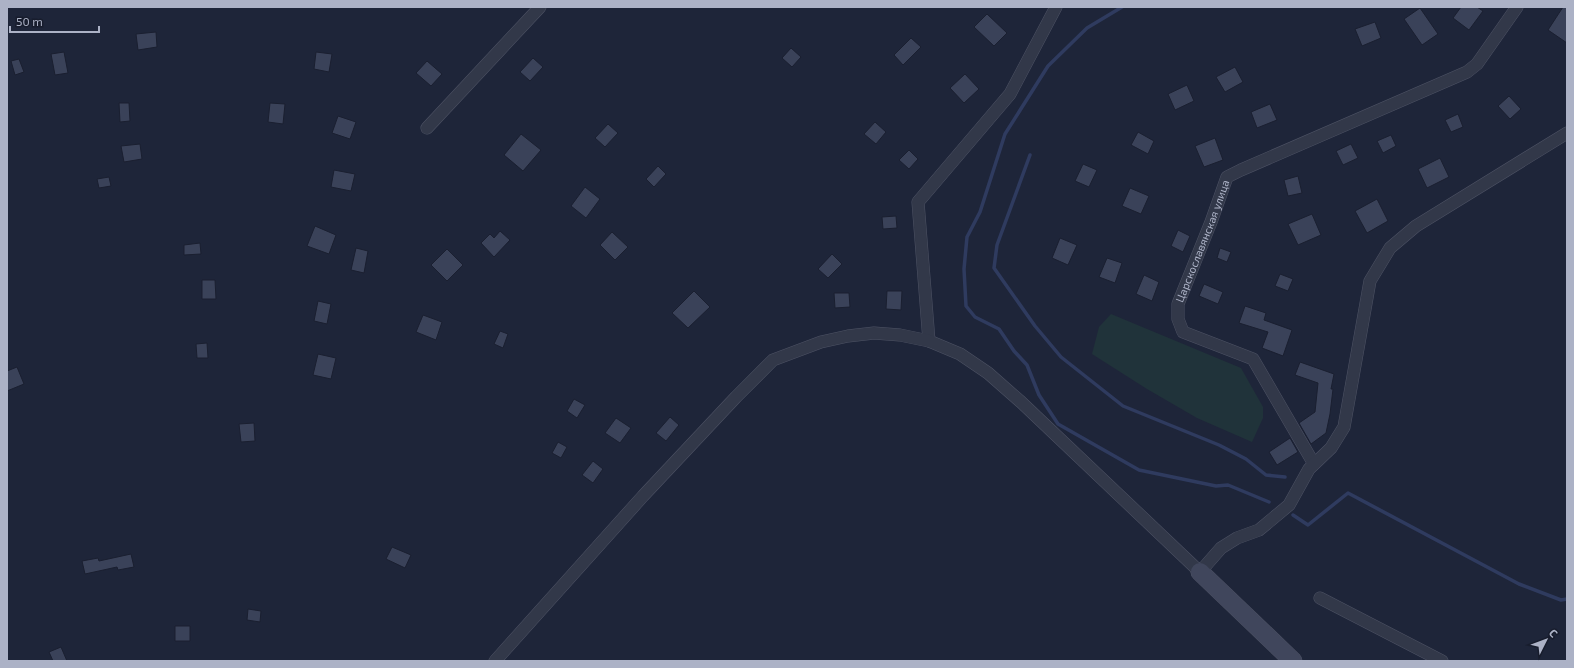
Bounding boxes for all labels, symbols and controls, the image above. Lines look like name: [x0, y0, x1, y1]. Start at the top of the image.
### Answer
scale bar: [10, 8, 99, 34]
text: 50 m: [16, 14, 43, 28]
street label: Царскославянская улица: [1172, 178, 1232, 304]
north arrow: [1526, 620, 1566, 660]
text: С: [1547, 626, 1561, 640]

